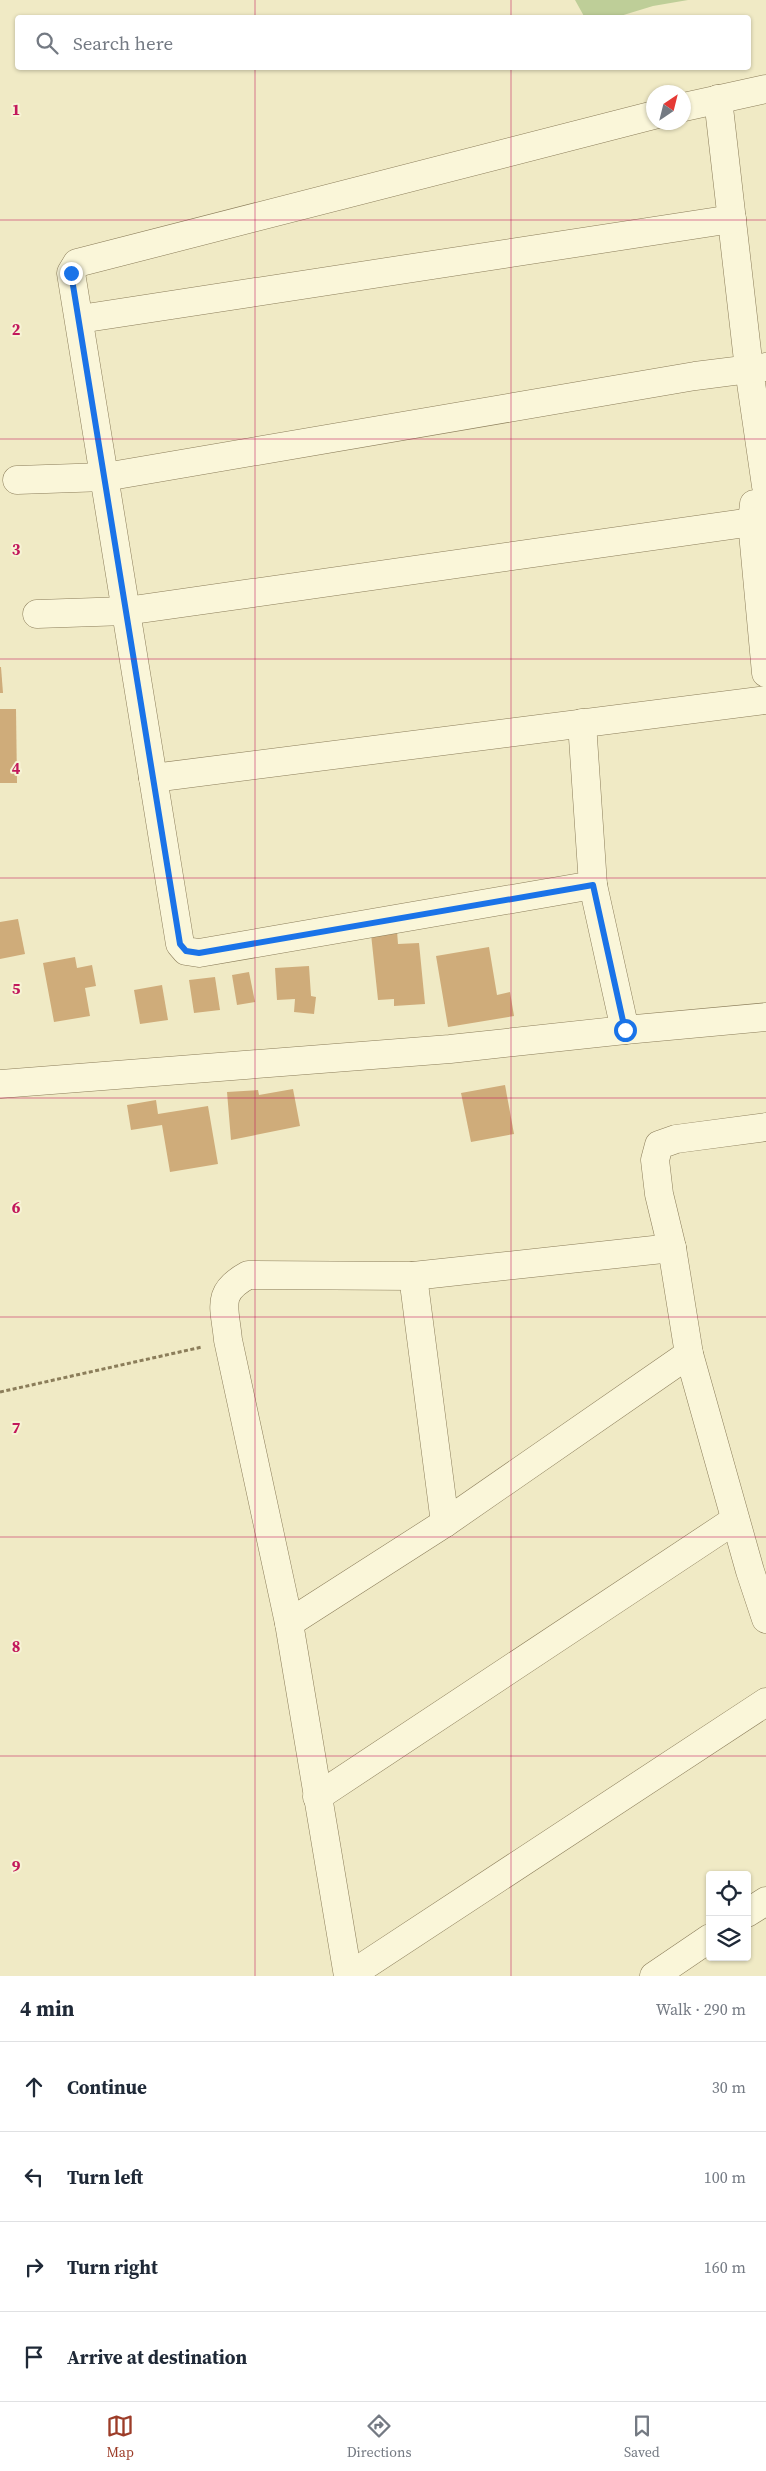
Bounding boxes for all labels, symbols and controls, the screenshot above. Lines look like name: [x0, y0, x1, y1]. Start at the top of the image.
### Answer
search box: [15, 15, 751, 70]
icon: search: [33, 29, 61, 57]
text: Search here: [73, 30, 173, 56]
north arrow: [646, 85, 691, 130]
text: 1: [12, 98, 20, 120]
route end: [60, 262, 83, 285]
text: 2: [12, 318, 21, 340]
text: 3: [12, 538, 21, 560]
text: 4: [12, 757, 21, 779]
text: 5: [12, 977, 21, 999]
route start: [614, 1019, 637, 1042]
text: 6: [12, 1196, 21, 1218]
text: 7: [12, 1416, 21, 1438]
text: 8: [12, 1635, 20, 1657]
text: 9: [12, 1855, 21, 1877]
map controls: [706, 1871, 751, 1961]
button: locate: [706, 1871, 751, 1916]
button: layers: [706, 1916, 751, 1961]
text: 4 min: [20, 1994, 75, 2023]
text: Walk · 290 m: [656, 1998, 746, 2020]
icon: ahead: [20, 2073, 48, 2101]
text: Continue: [67, 2074, 147, 2100]
text: 30 m: [712, 2076, 746, 2098]
icon: left: [20, 2163, 48, 2191]
text: Turn left: [67, 2164, 143, 2190]
text: 100 m: [704, 2166, 746, 2188]
icon: right: [20, 2253, 48, 2281]
text: Turn right: [67, 2254, 158, 2280]
text: 160 m: [704, 2256, 746, 2278]
icon: arrive: [20, 2343, 48, 2371]
text: Arrive at destination: [67, 2344, 247, 2370]
tab: Map: [106, 2412, 134, 2462]
tab: Directions: [347, 2412, 411, 2462]
tab: Saved: [624, 2412, 660, 2462]

